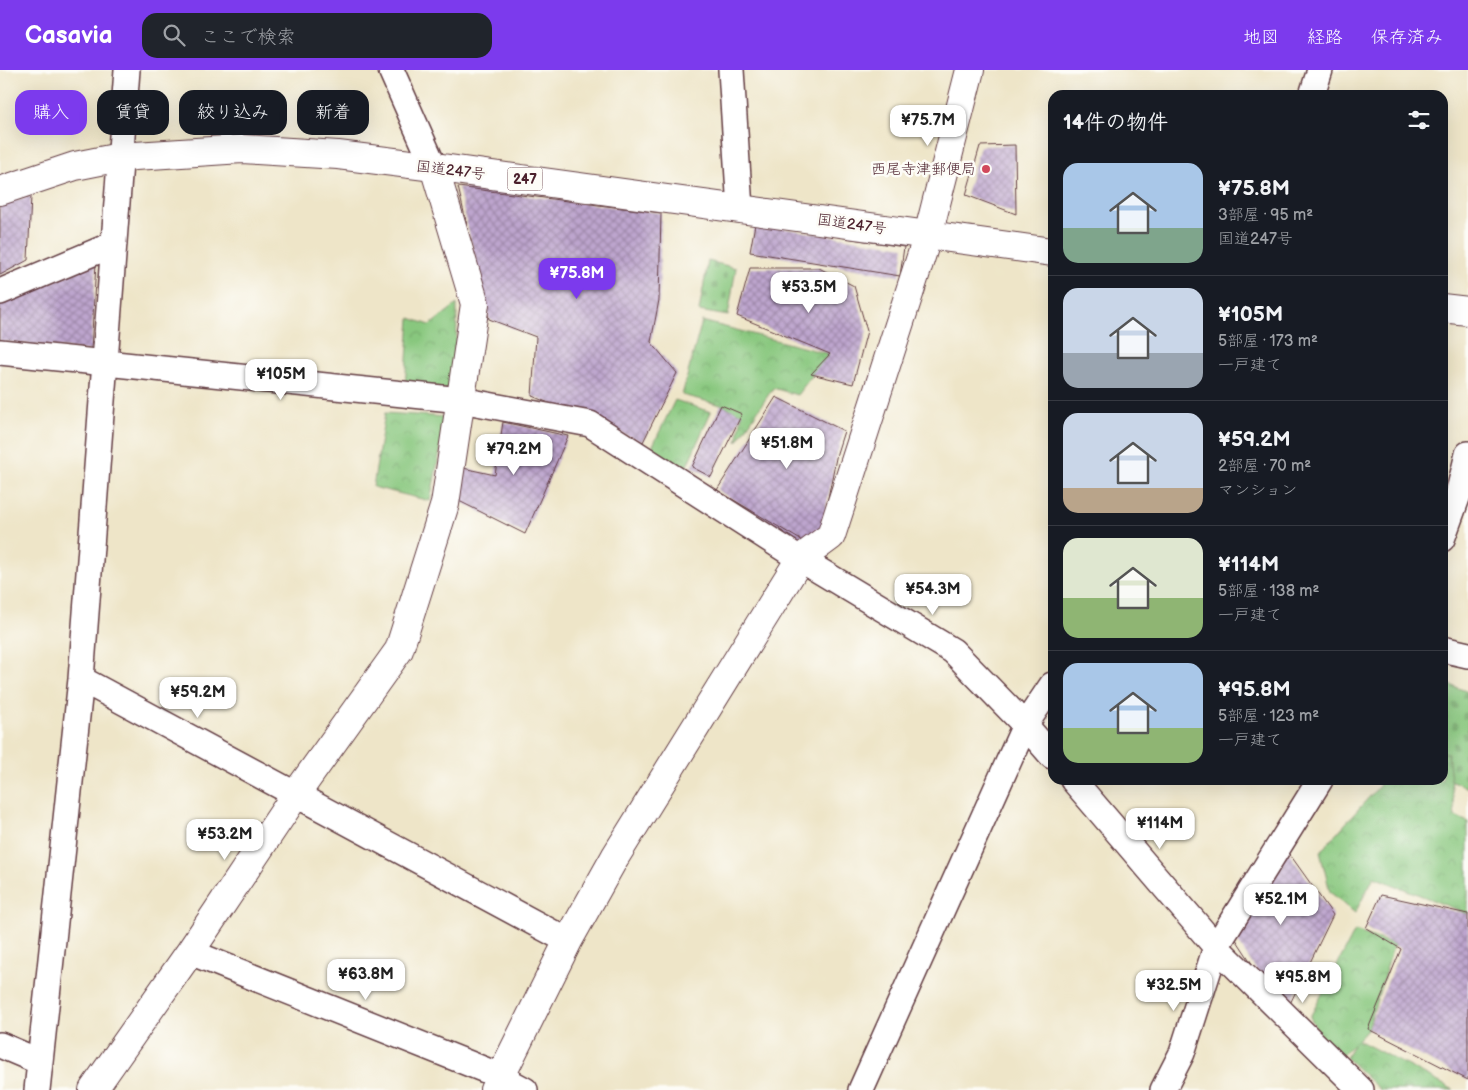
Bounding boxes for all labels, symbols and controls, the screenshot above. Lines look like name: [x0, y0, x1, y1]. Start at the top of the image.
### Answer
search box: [142, 13, 492, 58]
text: Casavia: [25, 21, 112, 50]
icon: search: [160, 21, 188, 49]
text: ここで検索: [200, 26, 295, 49]
text: 地図: [1243, 27, 1279, 48]
text: 経路: [1307, 27, 1343, 48]
text: 保存済み: [1371, 27, 1443, 48]
chip: 購入: [15, 90, 87, 135]
chip: 賃貸: [97, 90, 169, 135]
chip: 絞り込み: [179, 90, 287, 135]
chip: 新着: [297, 90, 369, 135]
pin: ¥75.7M: [887, 104, 969, 147]
icon: filters: [1405, 106, 1433, 134]
text: 14件の物件: [1063, 110, 1168, 135]
text: ¥75.7M: [901, 111, 955, 130]
street label: 国道247号: [415, 157, 487, 184]
place label: 西尾寺津郵便局: [871, 160, 976, 179]
marker: 西尾寺津郵便局: [980, 163, 992, 175]
road number: 247: [508, 168, 542, 190]
text: ¥75.8M: [1218, 176, 1290, 201]
icon: home: [1103, 183, 1163, 243]
text: 3部屋 · 95 m²: [1218, 206, 1313, 225]
street label: 国道247号: [816, 210, 888, 239]
text: 国道247号: [1218, 230, 1293, 249]
pin: ¥75.8M: [536, 258, 618, 300]
text: ¥75.8M: [550, 264, 604, 283]
pin: ¥53.5M: [768, 272, 850, 314]
text: ¥53.5M: [782, 278, 836, 297]
text: ¥105M: [1218, 302, 1283, 327]
icon: home: [1103, 308, 1163, 368]
text: 5部屋 · 173 m²: [1218, 332, 1318, 351]
text: 一戸建て: [1218, 356, 1282, 375]
pin: ¥105M: [246, 358, 316, 401]
text: ¥105M: [256, 365, 306, 384]
text: ¥59.2M: [1218, 427, 1291, 452]
pin: ¥51.8M: [746, 428, 828, 470]
icon: home: [1103, 433, 1163, 493]
pin: ¥79.2M: [473, 434, 555, 476]
text: ¥51.8M: [761, 434, 813, 453]
text: ¥79.2M: [487, 440, 541, 459]
text: 2部屋 · 70 m²: [1218, 457, 1311, 476]
text: マンション: [1218, 481, 1297, 500]
text: ¥114M: [1218, 552, 1279, 577]
icon: home: [1103, 558, 1163, 618]
pin: ¥54.3M: [892, 574, 974, 616]
text: ¥54.3M: [905, 580, 961, 599]
text: 5部屋 · 138 m²: [1218, 582, 1319, 601]
text: 一戸建て: [1218, 606, 1282, 625]
pin: ¥59.2M: [157, 676, 239, 719]
text: ¥95.8M: [1218, 677, 1291, 702]
text: ¥59.2M: [170, 683, 226, 702]
icon: home: [1103, 683, 1163, 743]
text: 5部屋 · 123 m²: [1218, 707, 1319, 726]
text: 一戸建て: [1218, 731, 1282, 750]
pin: ¥114M: [1125, 808, 1195, 850]
text: ¥114M: [1137, 814, 1183, 833]
pin: ¥53.2M: [184, 818, 266, 861]
text: ¥53.2M: [197, 825, 253, 844]
pin: ¥52.1M: [1240, 884, 1322, 926]
text: ¥52.1M: [1255, 890, 1307, 909]
pin: ¥63.8M: [325, 958, 407, 1001]
pin: ¥95.8M: [1262, 962, 1344, 1004]
text: ¥63.8M: [338, 965, 394, 984]
text: ¥95.8M: [1275, 968, 1331, 987]
pin: ¥32.5M: [1133, 970, 1215, 1012]
text: ¥32.5M: [1146, 976, 1202, 995]

